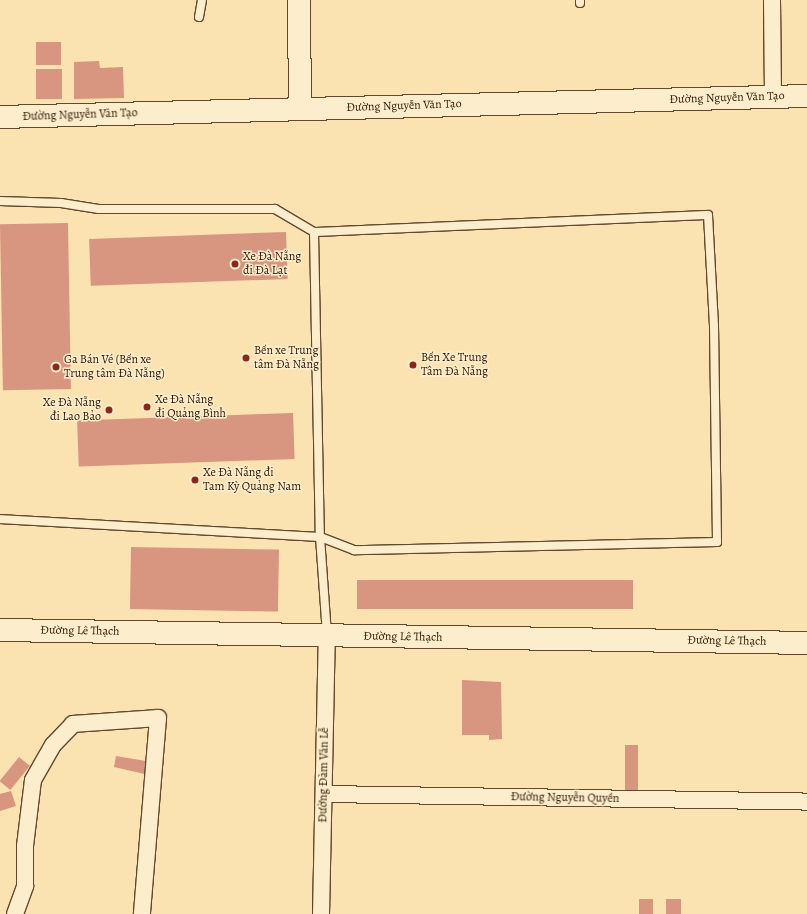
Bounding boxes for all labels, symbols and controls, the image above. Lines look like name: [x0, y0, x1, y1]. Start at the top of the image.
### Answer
street label: Đường Nguyễn Văn Tạo: [669, 89, 785, 107]
street label: Đường Nguyễn Văn Tạo: [346, 97, 462, 115]
street label: Đường Nguyễn Văn Tạo: [22, 106, 138, 124]
place label: Xe Đà Nẵng đi Đà Lạt: [243, 250, 301, 278]
marker: Xe Đà Nẵng đi Đà Lạt: [230, 259, 240, 269]
place label: Bến xe Trung tâm Đà Nẵng: [254, 344, 319, 372]
place label: Bến Xe Trung Tâm Đà Nẵng: [421, 351, 488, 379]
place label: Ga Bán Vé (Bến xe Trung tâm Đà Nẵng): [64, 353, 165, 381]
marker: Bến xe Trung tâm Đà Nẵng: [241, 353, 251, 363]
marker: Bến Xe Trung Tâm Đà Nẵng: [408, 360, 418, 370]
marker: Ga Bán Vé (Bến xe Trung tâm Đà Nẵng): [51, 362, 61, 372]
place label: Xe Đà Nẵng đi Quảng Bình: [155, 393, 226, 421]
place label: Xe Đà Nẵng đi Lao Bảo: [43, 396, 101, 424]
marker: Xe Đà Nẵng đi Quảng Bình: [142, 402, 152, 412]
marker: Xe Đà Nẵng đi Lao Bảo: [104, 405, 114, 415]
place label: Xe Đà Nẵng đi Tam Kỳ Quảng Nam: [203, 466, 301, 494]
marker: Xe Đà Nẵng đi Tam Kỳ Quảng Nam: [190, 475, 200, 485]
street label: Đường Lê Thạch: [40, 623, 120, 639]
street label: Đường Lê Thạch: [363, 629, 443, 645]
street label: Đường Lê Thạch: [687, 633, 767, 649]
street label: Đường Đàm Văn Lễ: [316, 727, 332, 823]
street label: Đường Nguyễn Quyền: [511, 790, 619, 806]

